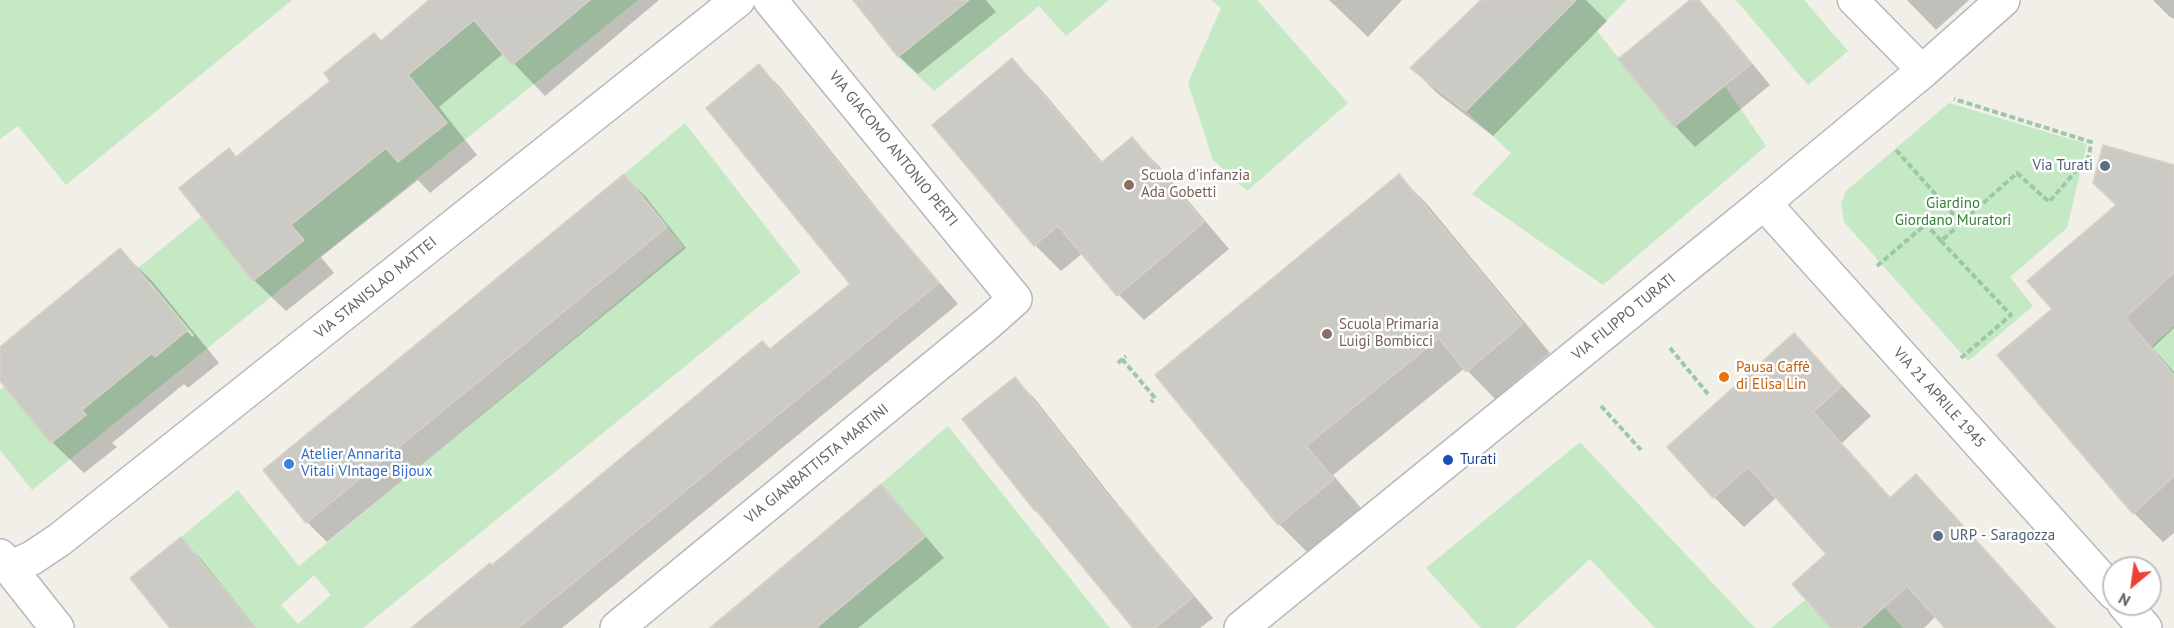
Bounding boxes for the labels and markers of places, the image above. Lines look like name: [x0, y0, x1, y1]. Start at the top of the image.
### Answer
place label: Via Turati: [2033, 157, 2093, 175]
marker: Via Turati: [2098, 159, 2112, 173]
place label: Scuola d'infanzia Ada Gobetti: [1141, 167, 1250, 202]
marker: Scuola d'infanzia Ada Gobetti: [1122, 178, 1136, 192]
place label: Scuola Primaria Luigi Bombicci: [1339, 316, 1439, 351]
marker: Scuola Primaria Luigi Bombicci: [1320, 327, 1334, 341]
place label: Pausa Caffè di Elisa Lin: [1736, 359, 1810, 394]
marker: Pausa Caffè di Elisa Lin: [1717, 370, 1731, 384]
place label: Atelier Annarita Vitali VIntage Bijoux: [301, 446, 432, 481]
place label: Turati: [1460, 451, 1496, 469]
marker: Turati: [1441, 453, 1455, 467]
marker: Atelier Annarita Vitali VIntage Bijoux: [282, 457, 296, 471]
place label: URP - Saragozza: [1950, 527, 2055, 545]
marker: URP - Saragozza: [1931, 529, 1945, 543]

